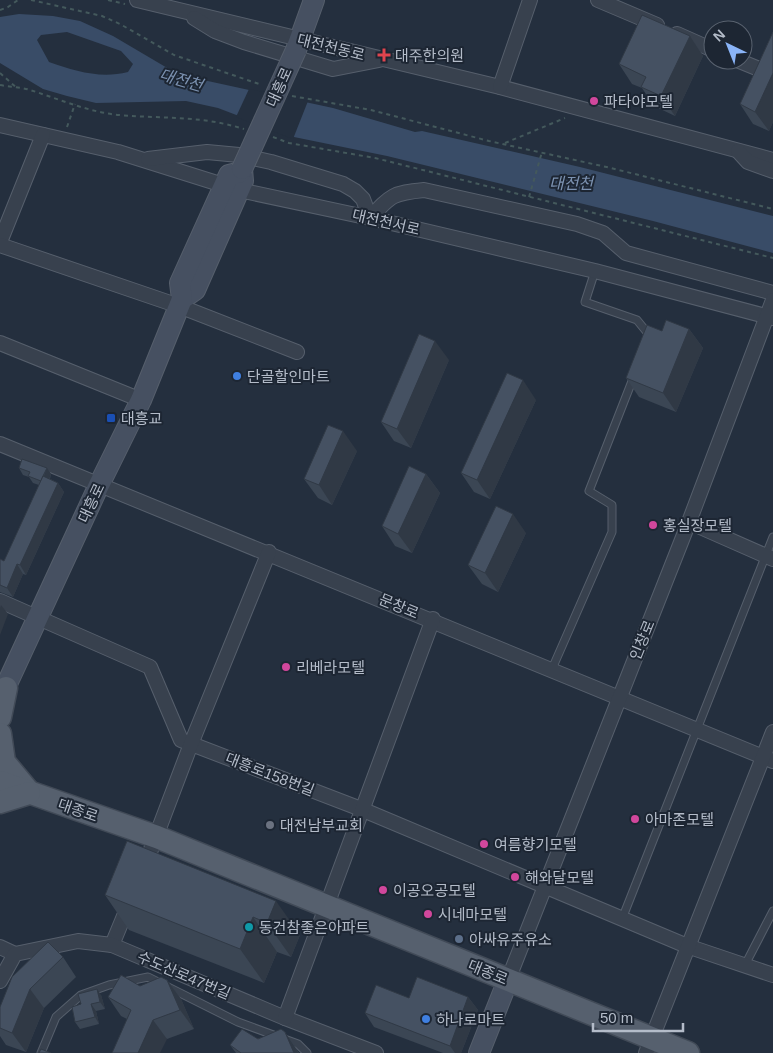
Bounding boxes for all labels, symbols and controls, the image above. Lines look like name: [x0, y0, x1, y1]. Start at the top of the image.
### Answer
north arrow: [703, 20, 753, 70]
text: N: [710, 26, 728, 45]
street label: 대전천동로: [295, 30, 367, 64]
place label: 대주한의원: [395, 47, 464, 64]
marker: 대주한의원: [377, 48, 391, 62]
street label: 대흥로: [263, 65, 295, 109]
water label: 대전천: [157, 66, 207, 95]
place label: 파타야모텔: [604, 93, 673, 110]
marker: 파타야모텔: [588, 95, 600, 107]
water label: 대전천: [549, 175, 595, 192]
street label: 대전천서로: [350, 206, 422, 238]
place label: 단골할인마트: [247, 368, 330, 385]
marker: 단골할인마트: [231, 370, 243, 382]
place label: 대흥교: [121, 410, 162, 427]
marker: 대흥교: [105, 412, 117, 424]
street label: 대흥로: [75, 481, 107, 525]
place label: 홍실장모텔: [663, 517, 732, 534]
marker: 홍실장모텔: [647, 519, 659, 531]
street label: 문창로: [377, 590, 421, 622]
street label: 인창로: [626, 618, 658, 662]
place label: 리베라모텔: [296, 659, 365, 676]
marker: 리베라모텔: [280, 661, 292, 673]
street label: 대흥로158번길: [223, 749, 317, 799]
street label: 대종로: [56, 795, 100, 825]
place label: 아마존모텔: [645, 811, 714, 828]
marker: 아마존모텔: [629, 813, 641, 825]
place label: 대전남부교회: [280, 817, 363, 834]
marker: 대전남부교회: [264, 819, 276, 831]
place label: 여름향기모텔: [494, 836, 577, 853]
marker: 여름향기모텔: [478, 838, 490, 850]
place label: 해와달모텔: [525, 869, 594, 886]
marker: 해와달모텔: [509, 871, 521, 883]
place label: 이공오공모텔: [393, 882, 476, 899]
marker: 이공오공모텔: [377, 884, 389, 896]
place label: 시네마모텔: [438, 906, 507, 923]
marker: 시네마모텔: [422, 908, 434, 920]
place label: 동건참좋은아파트: [259, 919, 370, 936]
marker: 동건참좋은아파트: [243, 921, 255, 933]
place label: 아싸유주유소: [469, 931, 552, 948]
marker: 아싸유주유소: [453, 933, 465, 945]
street label: 수도산로47번길: [135, 948, 233, 1002]
street label: 대종로: [466, 956, 510, 988]
scale bar: [593, 1000, 683, 1032]
text: 50 m: [600, 1009, 633, 1026]
place label: 하나로마트: [436, 1011, 505, 1028]
marker: 하나로마트: [420, 1013, 432, 1025]

